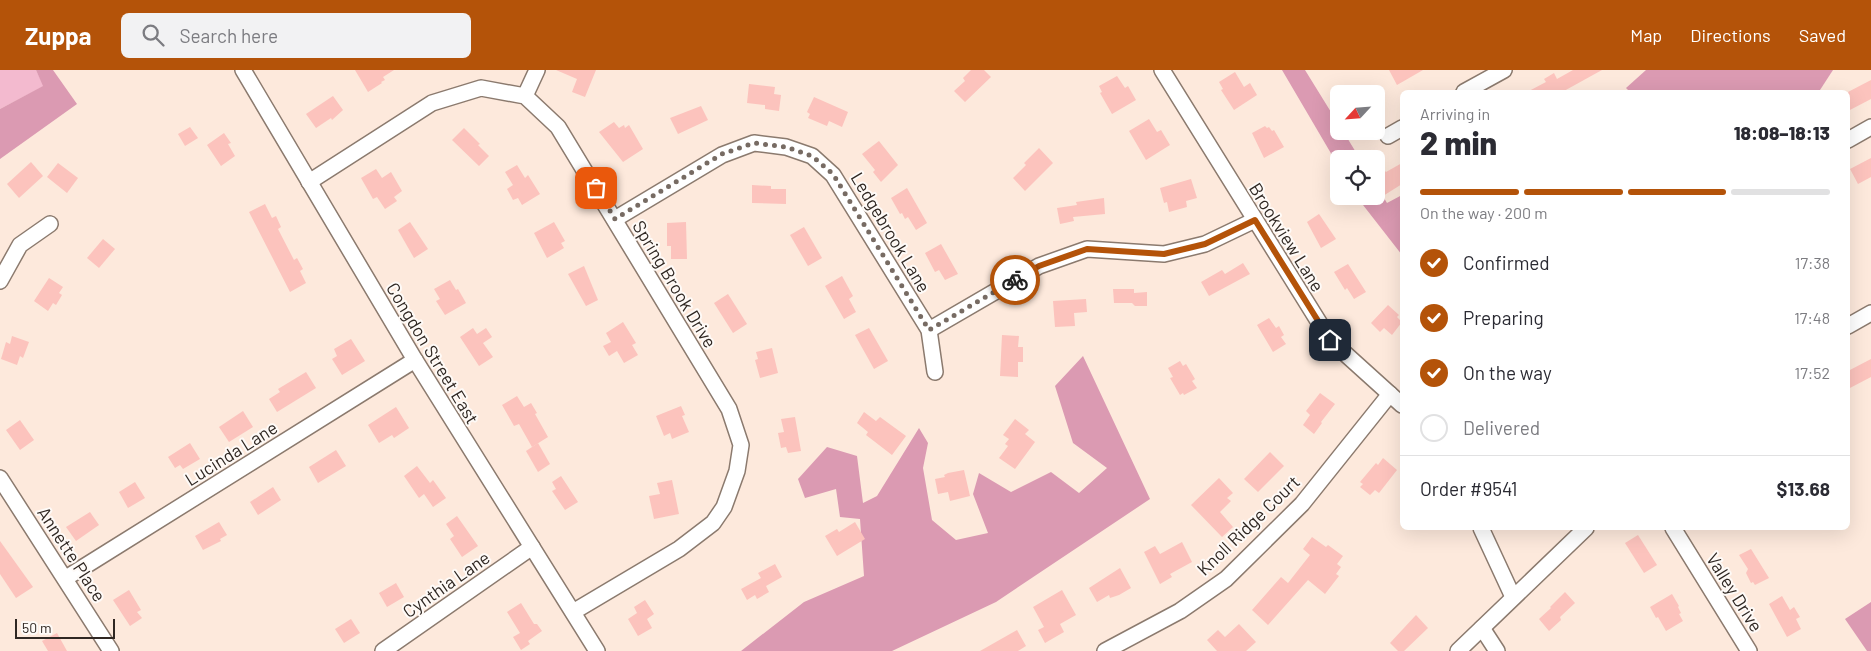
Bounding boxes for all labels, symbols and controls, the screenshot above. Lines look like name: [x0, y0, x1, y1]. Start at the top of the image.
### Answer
search box: [121, 13, 471, 58]
text: Zuppa: [25, 21, 91, 50]
icon: search: [139, 21, 167, 49]
text: Search here: [179, 24, 278, 47]
text: Map: [1630, 24, 1662, 46]
text: Directions: [1690, 24, 1771, 46]
text: Saved: [1799, 24, 1846, 46]
north arrow: [1330, 85, 1385, 140]
map controls: [1330, 85, 1385, 205]
text: Arriving in: [1420, 104, 1490, 123]
text: 18:08–18:13: [1734, 121, 1830, 144]
text: 2 min: [1420, 123, 1497, 161]
button: locate: [1330, 150, 1385, 205]
pin: [575, 167, 617, 209]
street label: Ledgebrook Lane: [847, 168, 935, 296]
icon: bag: [582, 174, 610, 202]
street label: Brookview Lane: [1245, 179, 1329, 295]
text: On the way · 200 m: [1420, 203, 1548, 222]
street label: Spring Brook Drive: [628, 216, 722, 352]
icon: check: [1420, 249, 1448, 277]
text: Confirmed: [1463, 251, 1550, 274]
text: 17:38: [1795, 253, 1830, 272]
courier: [990, 255, 1040, 305]
icon: bike: [1001, 266, 1029, 294]
street label: Congdon Street East: [382, 278, 484, 428]
icon: check: [1420, 304, 1448, 332]
text: Preparing: [1463, 306, 1544, 329]
text: 17:48: [1794, 308, 1830, 327]
pin: [1309, 319, 1351, 361]
icon: home: [1316, 326, 1344, 354]
icon: check: [1420, 359, 1448, 387]
text: On the way: [1463, 361, 1552, 384]
text: 17:52: [1795, 363, 1830, 382]
street label: Lucinda Lane: [181, 416, 281, 490]
text: Delivered: [1463, 416, 1540, 439]
street label: Knoll Ridge Court: [1192, 470, 1304, 580]
text: Order #9541: [1420, 477, 1517, 500]
text: $13.68: [1777, 477, 1830, 500]
street label: Annette Place: [33, 502, 111, 606]
street label: Cynthia Lane: [398, 546, 494, 622]
street label: Valley Drive: [1702, 549, 1768, 635]
scale bar: [15, 616, 115, 639]
text: 50 m: [22, 619, 51, 636]

